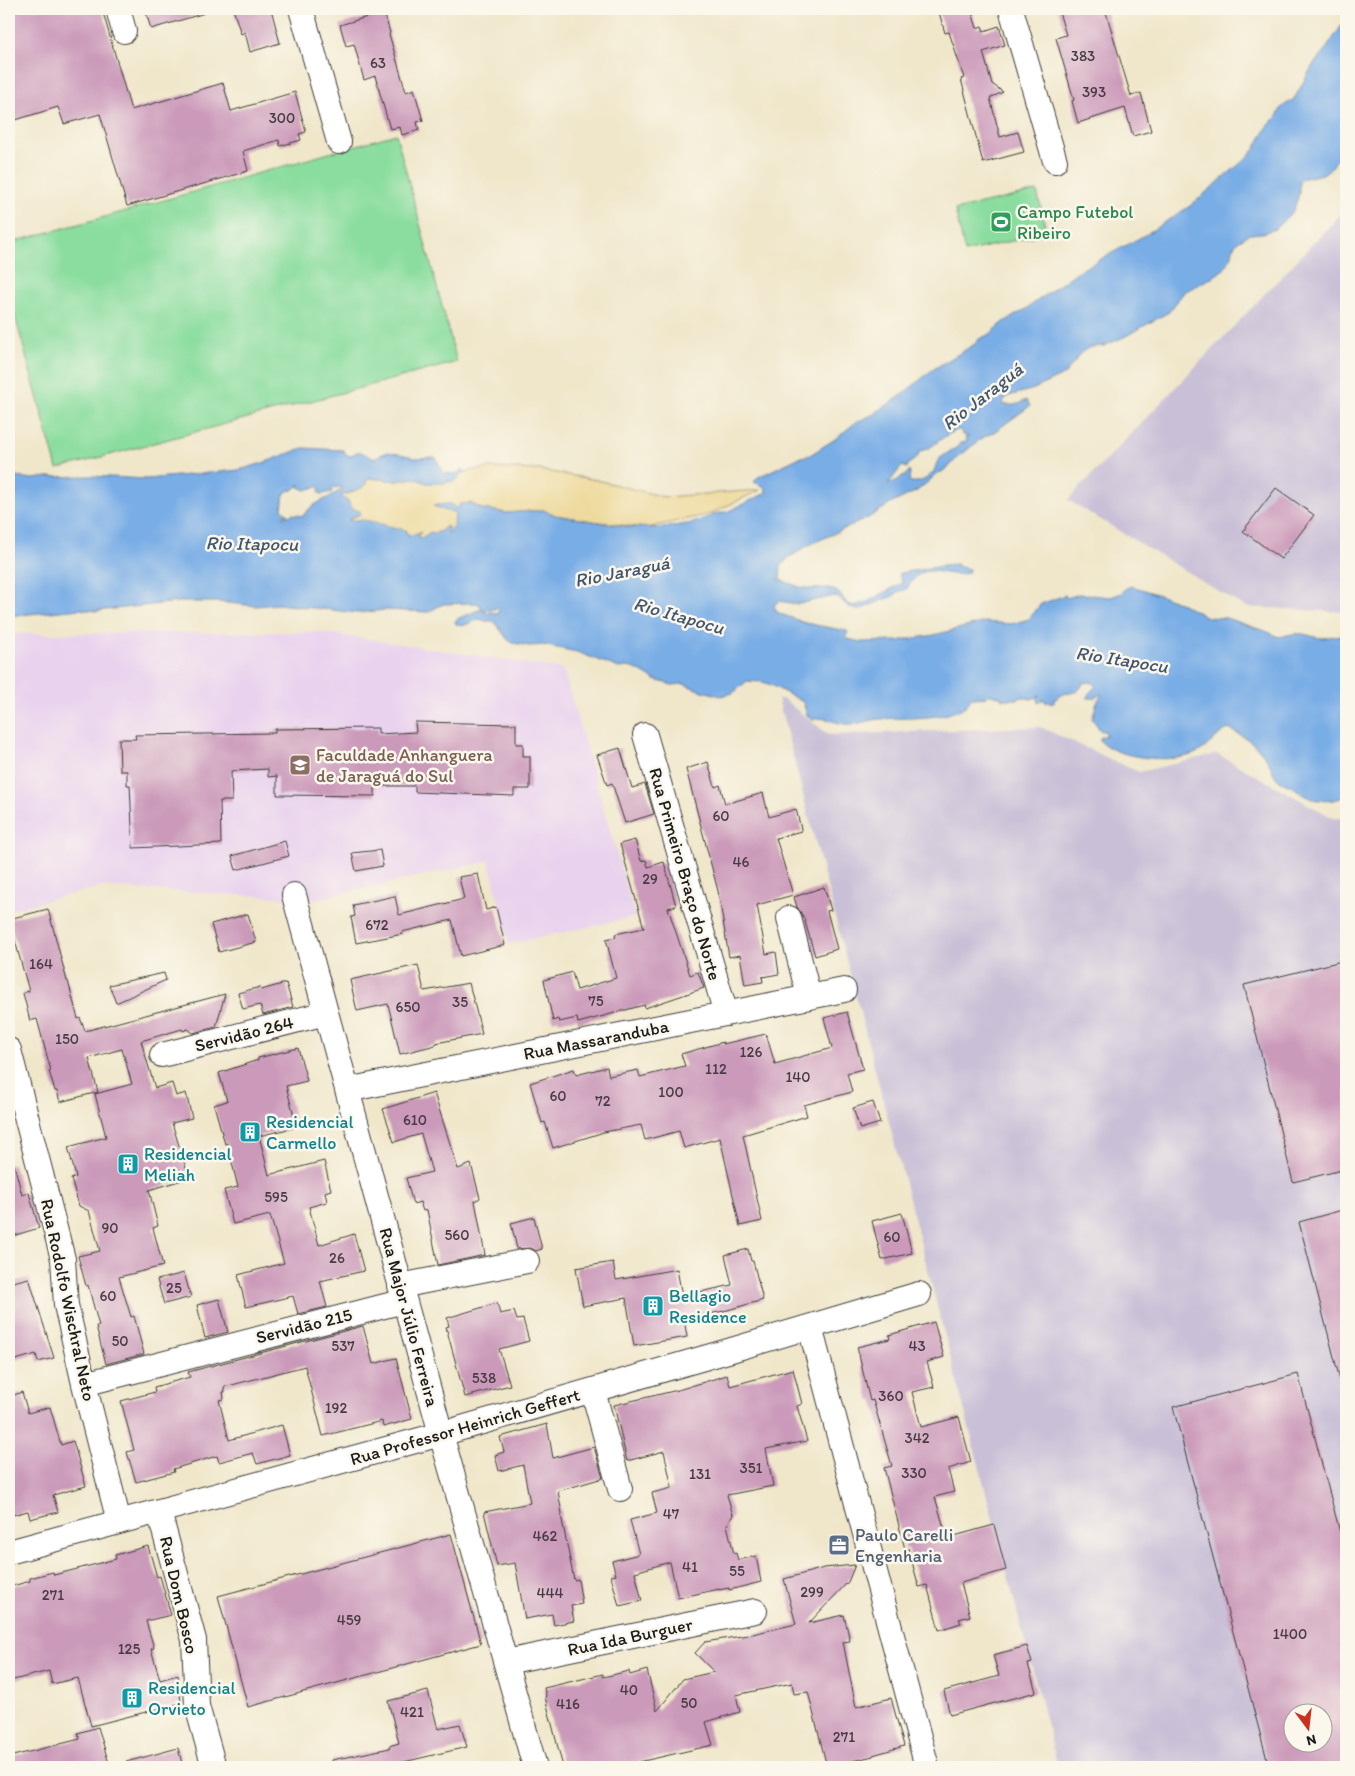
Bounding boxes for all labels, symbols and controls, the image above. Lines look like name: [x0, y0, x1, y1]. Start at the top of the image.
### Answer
house number: 383: [1071, 47, 1095, 65]
house number: 63: [370, 54, 386, 72]
house number: 393: [1082, 83, 1106, 101]
house number: 300: [269, 109, 295, 127]
place label: Campo Futebol Ribeiro: [1017, 201, 1133, 244]
sports icon: Campo Futebol Ribeiro: [989, 210, 1013, 234]
water label: Rio Jaraguá: [937, 358, 1027, 435]
water label: Rio Itapocu: [205, 531, 299, 556]
water label: Rio Jaraguá: [573, 551, 672, 592]
water label: Rio Itapocu: [631, 592, 727, 639]
water label: Rio Itapocu: [1074, 641, 1170, 678]
place label: Faculdade Anhanguera de Jaraguá do Sul: [316, 744, 493, 787]
school or university icon: Faculdade Anhanguera de Jaraguá do Sul: [288, 753, 312, 777]
street label: Rua Primeiro Braço do Norte: [644, 765, 726, 983]
house number: 60: [712, 807, 730, 825]
house number: 46: [733, 853, 750, 871]
house number: 29: [642, 870, 658, 888]
house number: 672: [365, 916, 389, 934]
house number: 164: [29, 955, 53, 973]
house number: 75: [588, 992, 604, 1010]
house number: 35: [452, 993, 468, 1011]
house number: 650: [395, 998, 421, 1016]
street label: Servidão 264: [192, 1011, 296, 1057]
street label: Rua Massaranduba: [521, 1015, 671, 1065]
house number: 150: [55, 1030, 79, 1048]
house number: 126: [740, 1043, 762, 1061]
house number: 112: [705, 1060, 727, 1078]
house number: 140: [785, 1068, 811, 1086]
house number: 100: [658, 1083, 684, 1101]
house number: 60: [549, 1087, 567, 1105]
house number: 72: [595, 1092, 611, 1110]
place label: Residencial Carmello: [266, 1111, 353, 1154]
house number: 610: [403, 1111, 427, 1129]
building icon: Residencial Carmello: [238, 1120, 262, 1144]
place label: Residencial Meliah: [144, 1143, 231, 1186]
building icon: Residencial Meliah: [116, 1152, 140, 1176]
house number: 595: [264, 1188, 288, 1206]
street label: Rua Rodolfo Wischral Neto: [36, 1197, 100, 1403]
house number: 90: [101, 1219, 119, 1237]
street label: Rua Major Júlio Ferreira: [374, 1225, 444, 1410]
house number: 560: [444, 1226, 470, 1244]
house number: 60: [883, 1228, 901, 1246]
house number: 26: [329, 1249, 345, 1267]
house number: 25: [166, 1279, 182, 1297]
place label: Bellagio Residence: [669, 1285, 747, 1328]
house number: 60: [99, 1287, 117, 1305]
building icon: Bellagio Residence: [641, 1294, 665, 1318]
street label: Servidão 215: [254, 1303, 354, 1349]
house number: 50: [111, 1332, 129, 1350]
house number: 537: [331, 1337, 355, 1355]
house number: 43: [908, 1337, 926, 1355]
house number: 538: [472, 1369, 496, 1387]
street label: Rua Professor Heinrich Geffert: [348, 1384, 583, 1470]
house number: 360: [878, 1387, 904, 1405]
house number: 192: [325, 1399, 347, 1417]
house number: 342: [904, 1429, 930, 1447]
house number: 351: [739, 1459, 763, 1477]
house number: 330: [901, 1464, 927, 1482]
house number: 131: [689, 1465, 711, 1483]
house number: 47: [663, 1505, 680, 1523]
place label: Paulo Carelli Engenharia: [855, 1524, 953, 1567]
house number: 462: [533, 1527, 558, 1545]
office icon: Paulo Carelli Engenharia: [827, 1533, 851, 1557]
street label: Rua Dom Bosco: [155, 1534, 203, 1656]
house number: 41: [682, 1558, 698, 1576]
house number: 55: [729, 1562, 745, 1580]
house number: 299: [800, 1583, 824, 1601]
house number: 444: [536, 1584, 564, 1602]
house number: 271: [42, 1586, 64, 1604]
house number: 459: [337, 1611, 362, 1629]
street label: Rua Ida Burguer: [566, 1613, 695, 1661]
house number: 1400: [1273, 1625, 1307, 1643]
house number: 125: [118, 1640, 140, 1658]
place label: Residencial Orvieto: [148, 1677, 235, 1720]
house number: 40: [620, 1681, 638, 1699]
building icon: Residencial Orvieto: [120, 1686, 144, 1710]
house number: 50: [680, 1694, 698, 1712]
house number: 416: [556, 1695, 580, 1713]
house number: 421: [400, 1703, 424, 1721]
north arrow: [1282, 1704, 1332, 1754]
house number: 271: [833, 1728, 855, 1746]
text: N: [1304, 1731, 1318, 1750]

